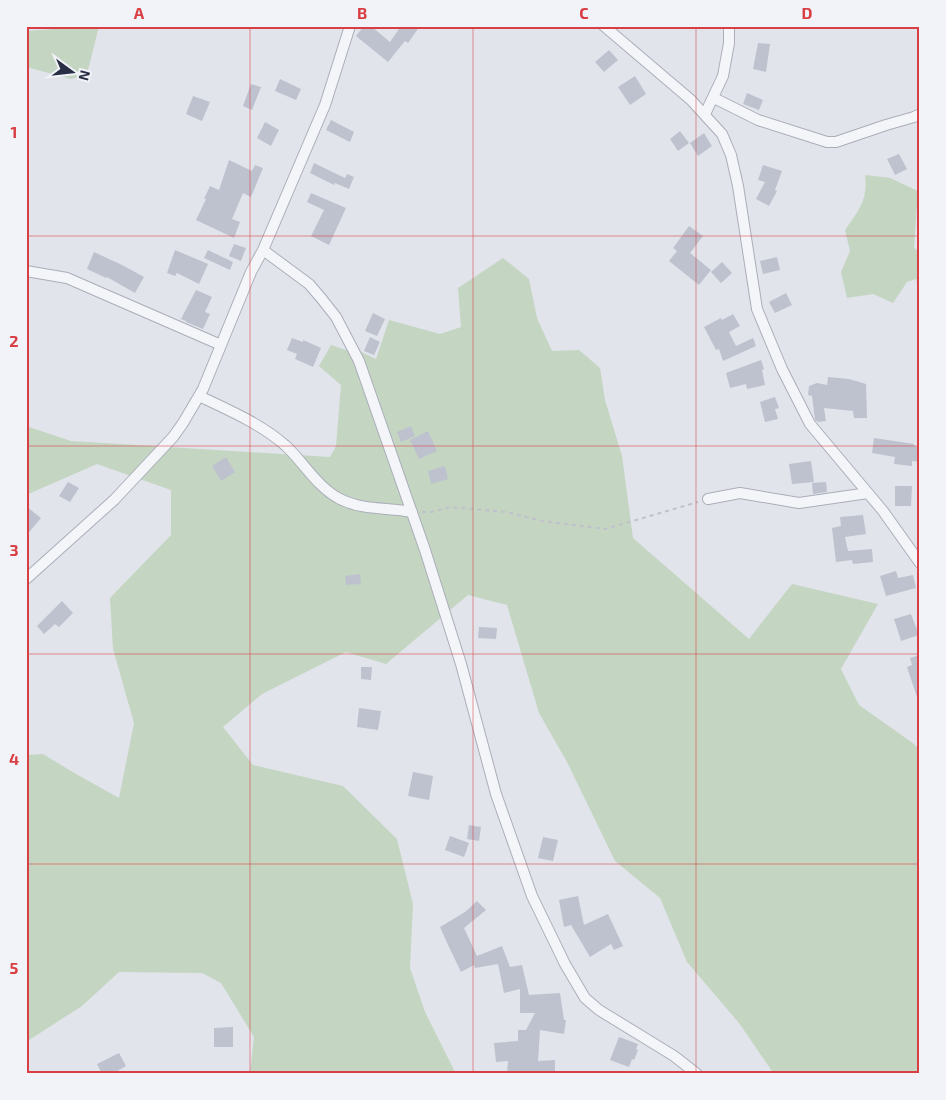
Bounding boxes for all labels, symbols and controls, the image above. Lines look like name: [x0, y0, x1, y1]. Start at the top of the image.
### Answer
text: A: [134, 3, 145, 22]
text: B: [357, 3, 367, 22]
text: C: [579, 3, 589, 22]
text: D: [802, 3, 813, 22]
north arrow: [48, 48, 98, 98]
text: N: [76, 68, 95, 83]
text: 1: [11, 122, 17, 141]
text: 2: [9, 331, 19, 350]
text: 3: [9, 540, 19, 559]
text: 4: [9, 749, 19, 768]
text: 5: [10, 958, 19, 977]

